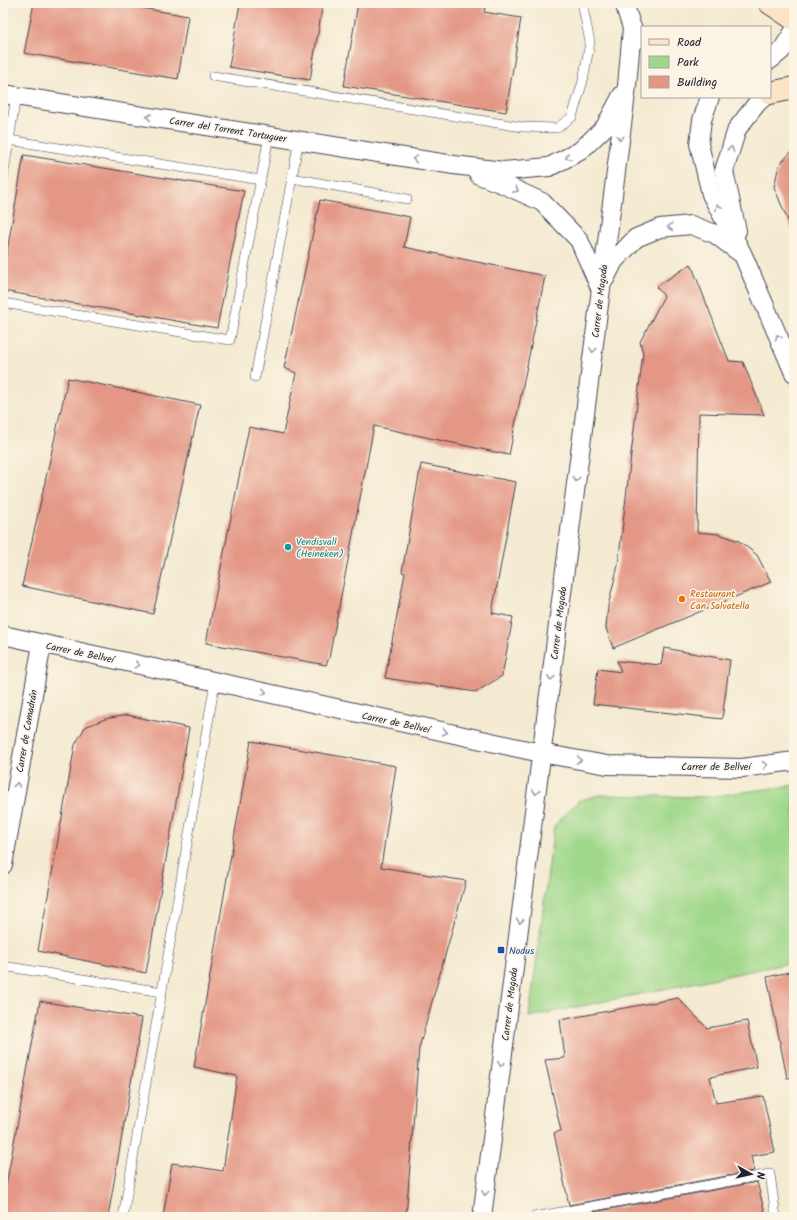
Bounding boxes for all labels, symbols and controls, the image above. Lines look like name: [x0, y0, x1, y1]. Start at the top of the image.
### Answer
legend: [641, 26, 771, 98]
text: Road: [677, 33, 702, 52]
text: Park: [677, 53, 699, 72]
text: Building: [677, 73, 717, 92]
one-way arrow: [146, 113, 152, 122]
street label: Carrer del Torrent Tortuguer: [168, 113, 288, 147]
one-way arrow: [616, 135, 625, 141]
one-way arrow: [726, 146, 734, 153]
one-way arrow: [565, 153, 572, 160]
one-way arrow: [412, 155, 418, 164]
one-way arrow: [512, 185, 519, 193]
one-way arrow: [715, 204, 722, 211]
one-way arrow: [667, 222, 673, 231]
street label: Carrer de Mogoda: [588, 263, 612, 339]
one-way arrow: [775, 334, 783, 341]
one-way arrow: [589, 347, 598, 354]
one-way arrow: [572, 476, 581, 482]
place label: Vendisvall (Heineken): [296, 534, 344, 562]
marker: Vendisvall (Heineken): [283, 542, 293, 552]
street label: Carrer de Mogoda: [547, 585, 571, 661]
place label: Restaurant Can Salvatella: [690, 586, 750, 614]
marker: Restaurant Can Salvatella: [677, 594, 687, 604]
street label: Carrer de Bellveí: [44, 638, 117, 668]
one-way arrow: [134, 660, 140, 668]
one-way arrow: [547, 675, 556, 681]
street label: Carrer de Comadrán: [12, 688, 42, 774]
one-way arrow: [261, 688, 267, 696]
street label: Carrer de Bellveí: [360, 708, 433, 738]
one-way arrow: [442, 728, 449, 736]
one-way arrow: [576, 756, 583, 764]
street label: Carrer de Bellveí: [681, 759, 752, 775]
one-way arrow: [762, 761, 768, 770]
one-way arrow: [12, 782, 21, 788]
one-way arrow: [532, 789, 541, 795]
one-way arrow: [515, 918, 524, 924]
place label: Nodus: [509, 943, 535, 959]
marker: Nodus: [496, 945, 506, 955]
street label: Carrer de Mogoda: [498, 966, 522, 1042]
one-way arrow: [497, 1061, 506, 1067]
north arrow: [731, 1154, 771, 1194]
text: N: [751, 1171, 769, 1180]
one-way arrow: [481, 1190, 490, 1196]

